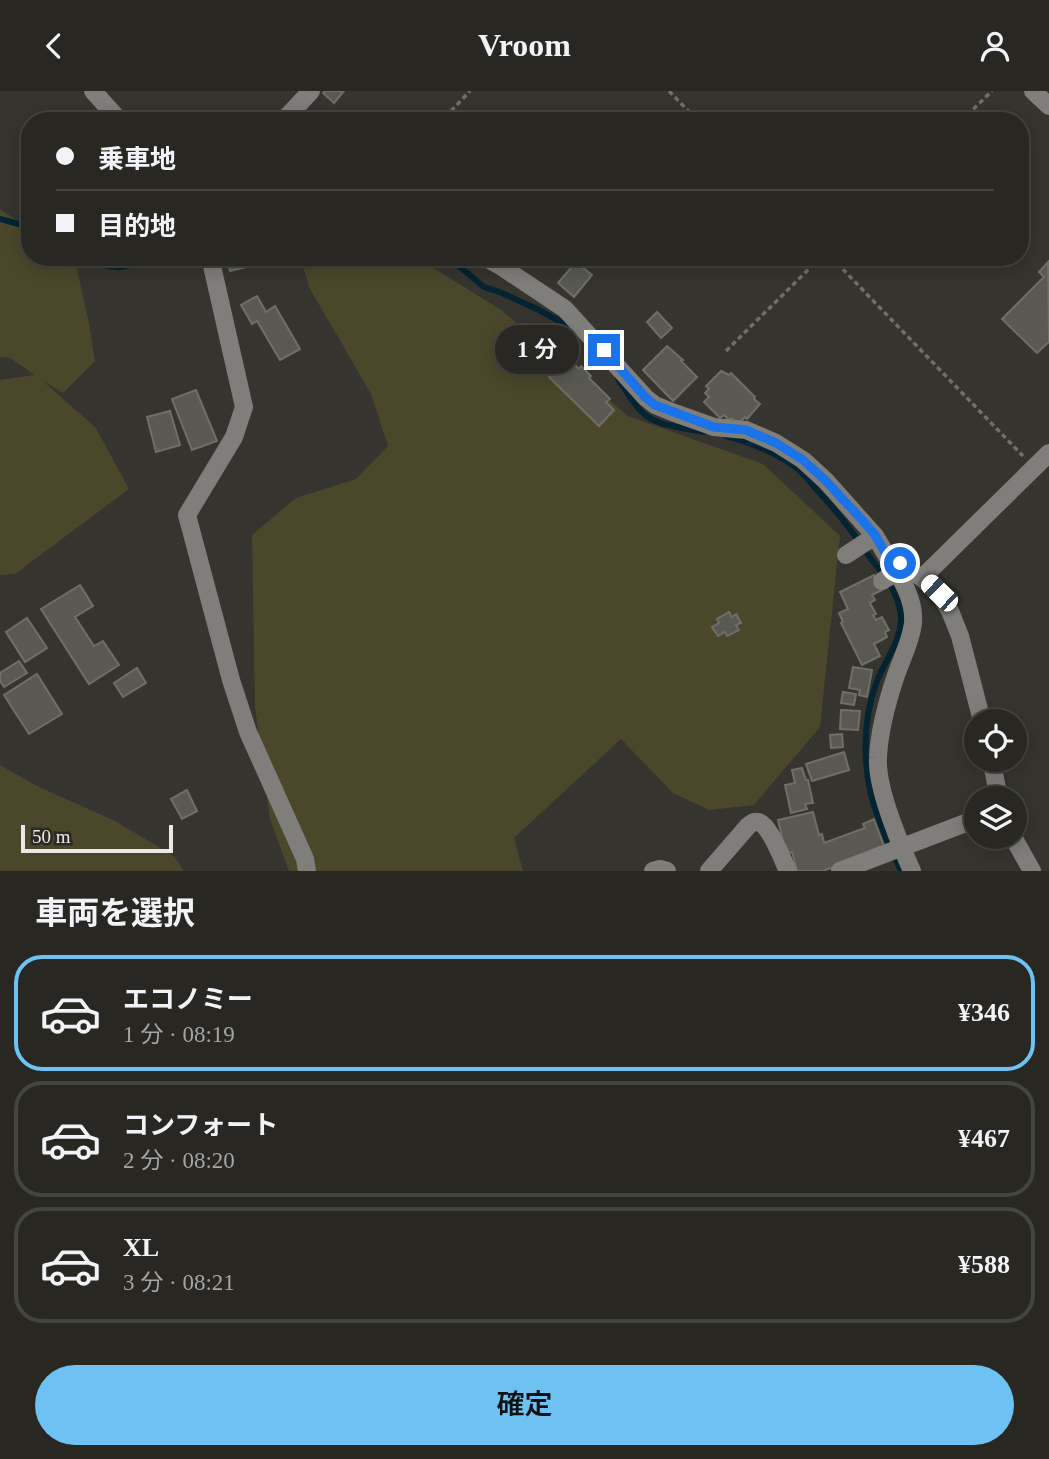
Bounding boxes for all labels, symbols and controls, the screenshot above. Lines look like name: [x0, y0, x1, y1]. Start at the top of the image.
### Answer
icon: back: [35, 27, 73, 65]
text: Vroom: [478, 27, 571, 63]
icon: person: [976, 27, 1014, 65]
text: 乗車地: [98, 145, 176, 174]
text: 目的地: [98, 212, 176, 241]
callout: 1 分: [496, 325, 580, 375]
route end: [588, 334, 620, 366]
text: 1 分: [517, 337, 557, 362]
route start: [884, 547, 916, 579]
car: [917, 571, 962, 615]
map controls: [964, 709, 1027, 849]
button: locate: [964, 709, 1027, 772]
button: layers: [964, 786, 1027, 849]
scale bar: [21, 822, 173, 854]
text: 50 m: [32, 826, 71, 847]
text: 車両を選択: [35, 895, 195, 931]
icon: car: [39, 982, 102, 1045]
text: エコノミー: [123, 985, 253, 1014]
text: ¥346: [958, 998, 1010, 1027]
text: 1 分 · 08:19: [123, 1022, 235, 1047]
icon: car: [39, 1108, 102, 1171]
text: コンフォート: [123, 1111, 278, 1140]
text: ¥467: [958, 1124, 1010, 1153]
text: 2 分 · 08:20: [123, 1148, 235, 1173]
text: XL: [123, 1233, 159, 1262]
icon: car: [39, 1234, 102, 1297]
text: ¥588: [958, 1250, 1010, 1279]
text: 3 分 · 08:21: [123, 1270, 235, 1295]
button: 確定: [35, 1365, 1014, 1445]

